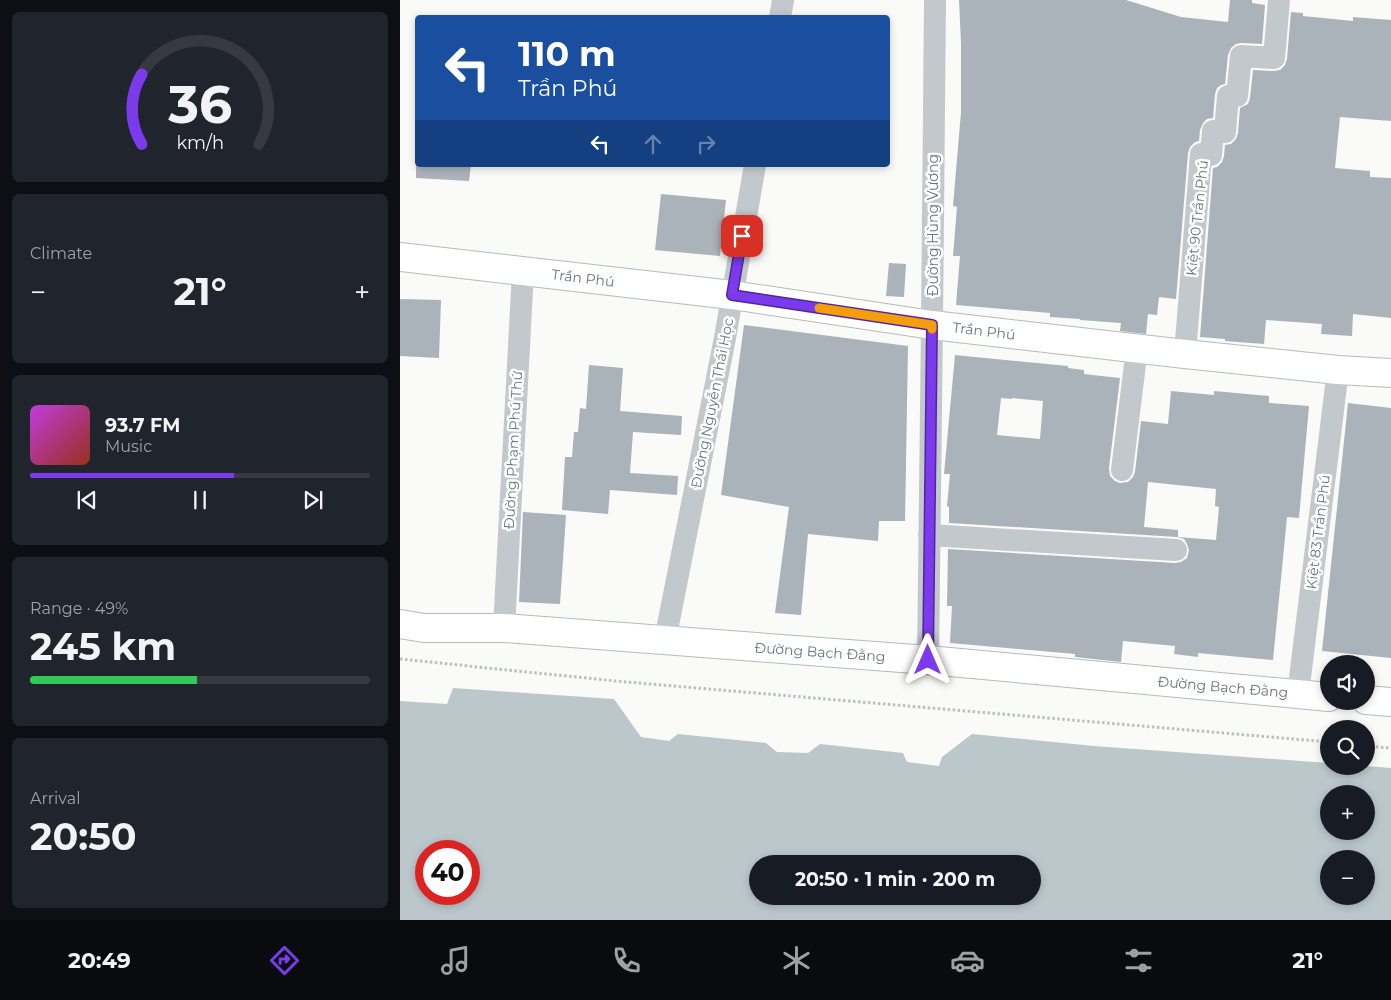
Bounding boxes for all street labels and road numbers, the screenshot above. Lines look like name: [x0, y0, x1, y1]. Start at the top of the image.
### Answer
street label: Đường Hùng Vương: [924, 154, 942, 296]
street label: Kiệt 90 Trần Phú: [1182, 159, 1212, 277]
street label: Trần Phú: [551, 265, 615, 291]
street label: Đường Nguyễn Thái Học: [687, 316, 737, 490]
street label: Trần Phú: [952, 318, 1016, 344]
street label: Đường Phạm Phú Thứ: [500, 370, 526, 529]
street label: Kiệt 83 Trần Phú: [1302, 474, 1334, 590]
street label: Đường Bạch Đằng: [754, 638, 886, 666]
street label: Đường Bạch Đằng: [1157, 672, 1289, 702]

